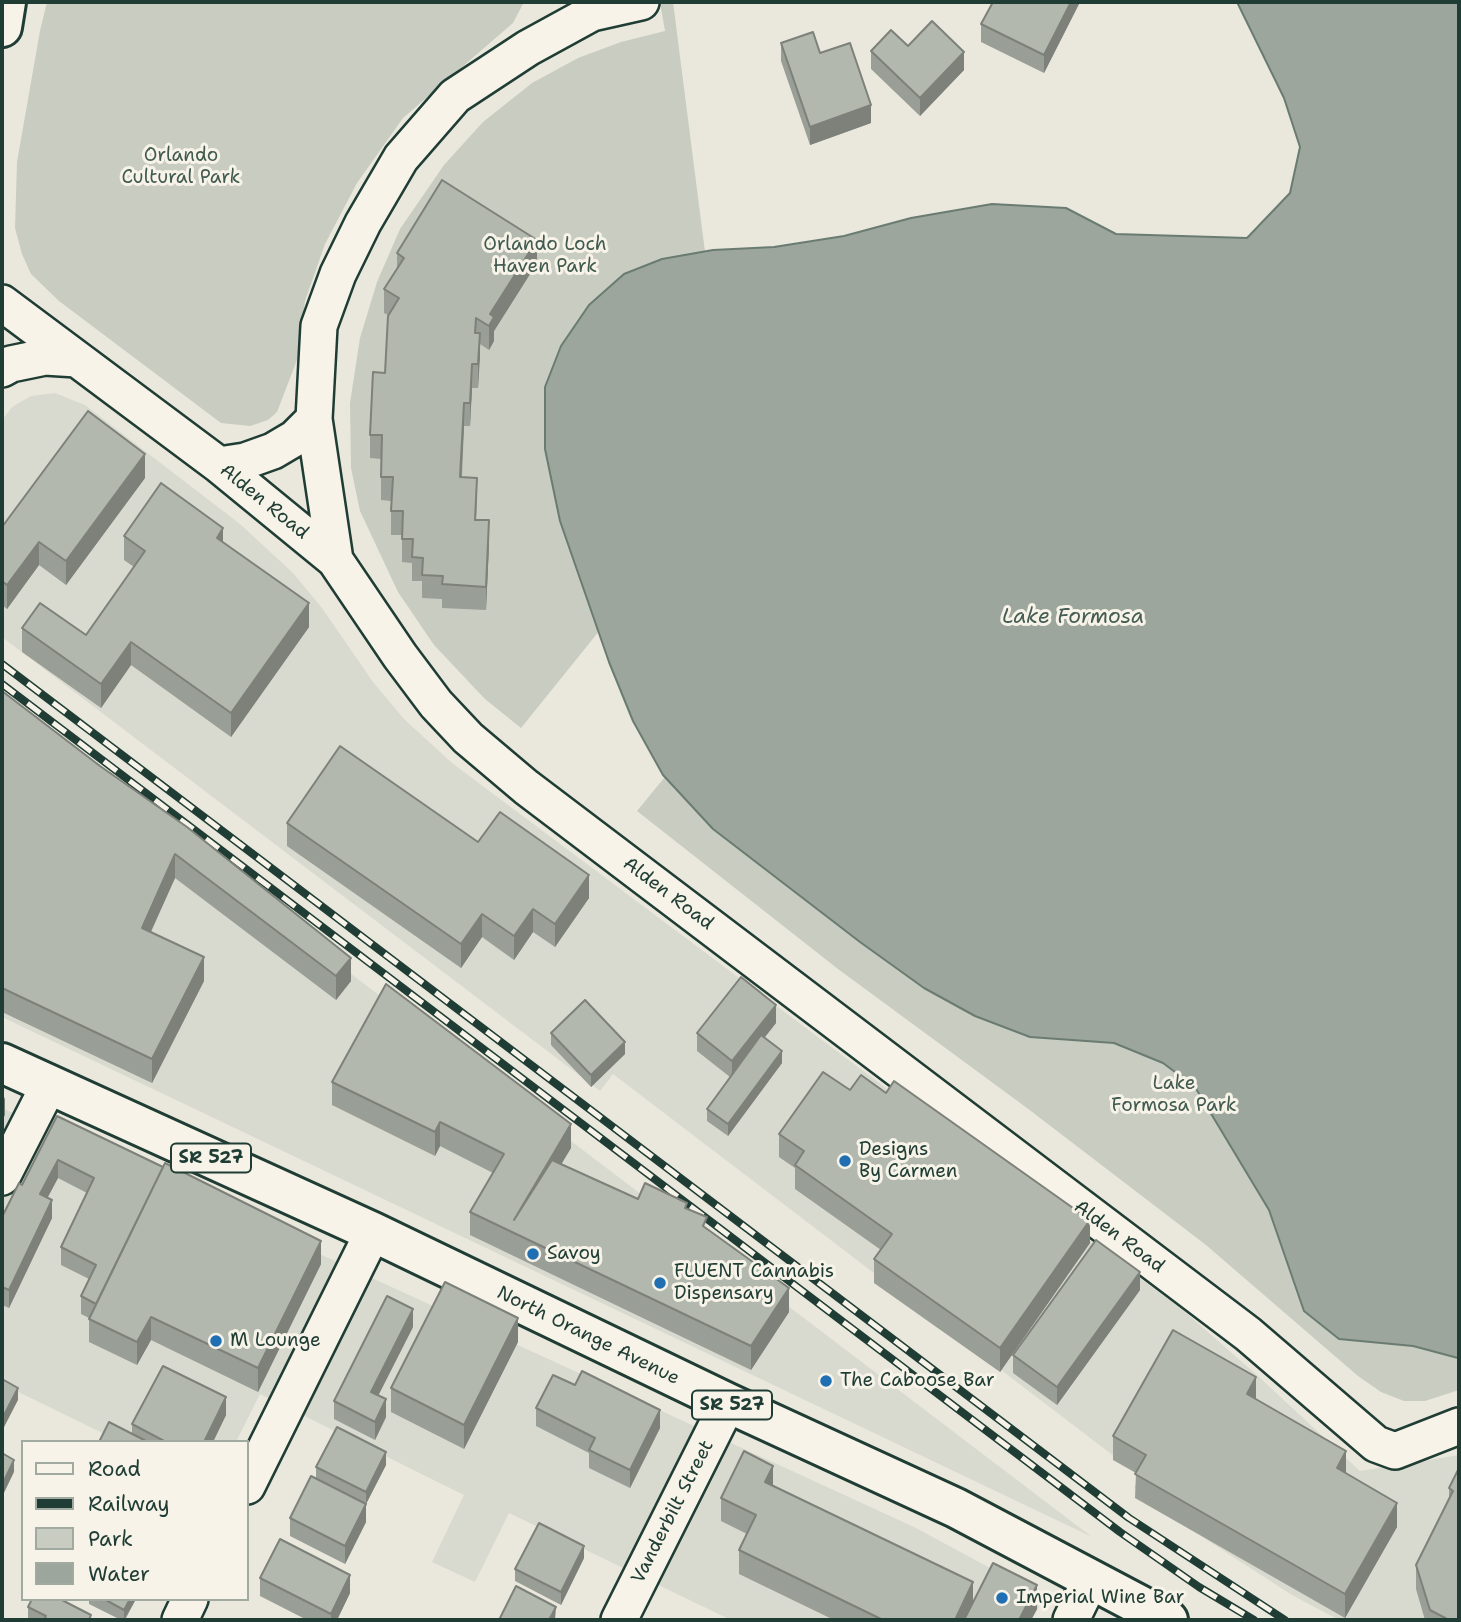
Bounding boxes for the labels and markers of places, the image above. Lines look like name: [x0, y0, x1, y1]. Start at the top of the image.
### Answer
place label: Designs By Carmen: [859, 1139, 957, 1183]
marker: Designs By Carmen: [837, 1153, 853, 1169]
place label: Savoy: [547, 1243, 601, 1265]
marker: Savoy: [525, 1246, 541, 1262]
place label: FLUENT Cannabis Dispensary: [674, 1261, 834, 1305]
marker: FLUENT Cannabis Dispensary: [652, 1275, 668, 1291]
place label: M Lounge: [230, 1330, 321, 1352]
marker: M Lounge: [208, 1333, 224, 1349]
place label: The Caboose Bar: [840, 1370, 995, 1392]
marker: The Caboose Bar: [818, 1373, 834, 1389]
place label: Imperial Wine Bar: [1016, 1587, 1184, 1609]
marker: Imperial Wine Bar: [994, 1590, 1010, 1606]

